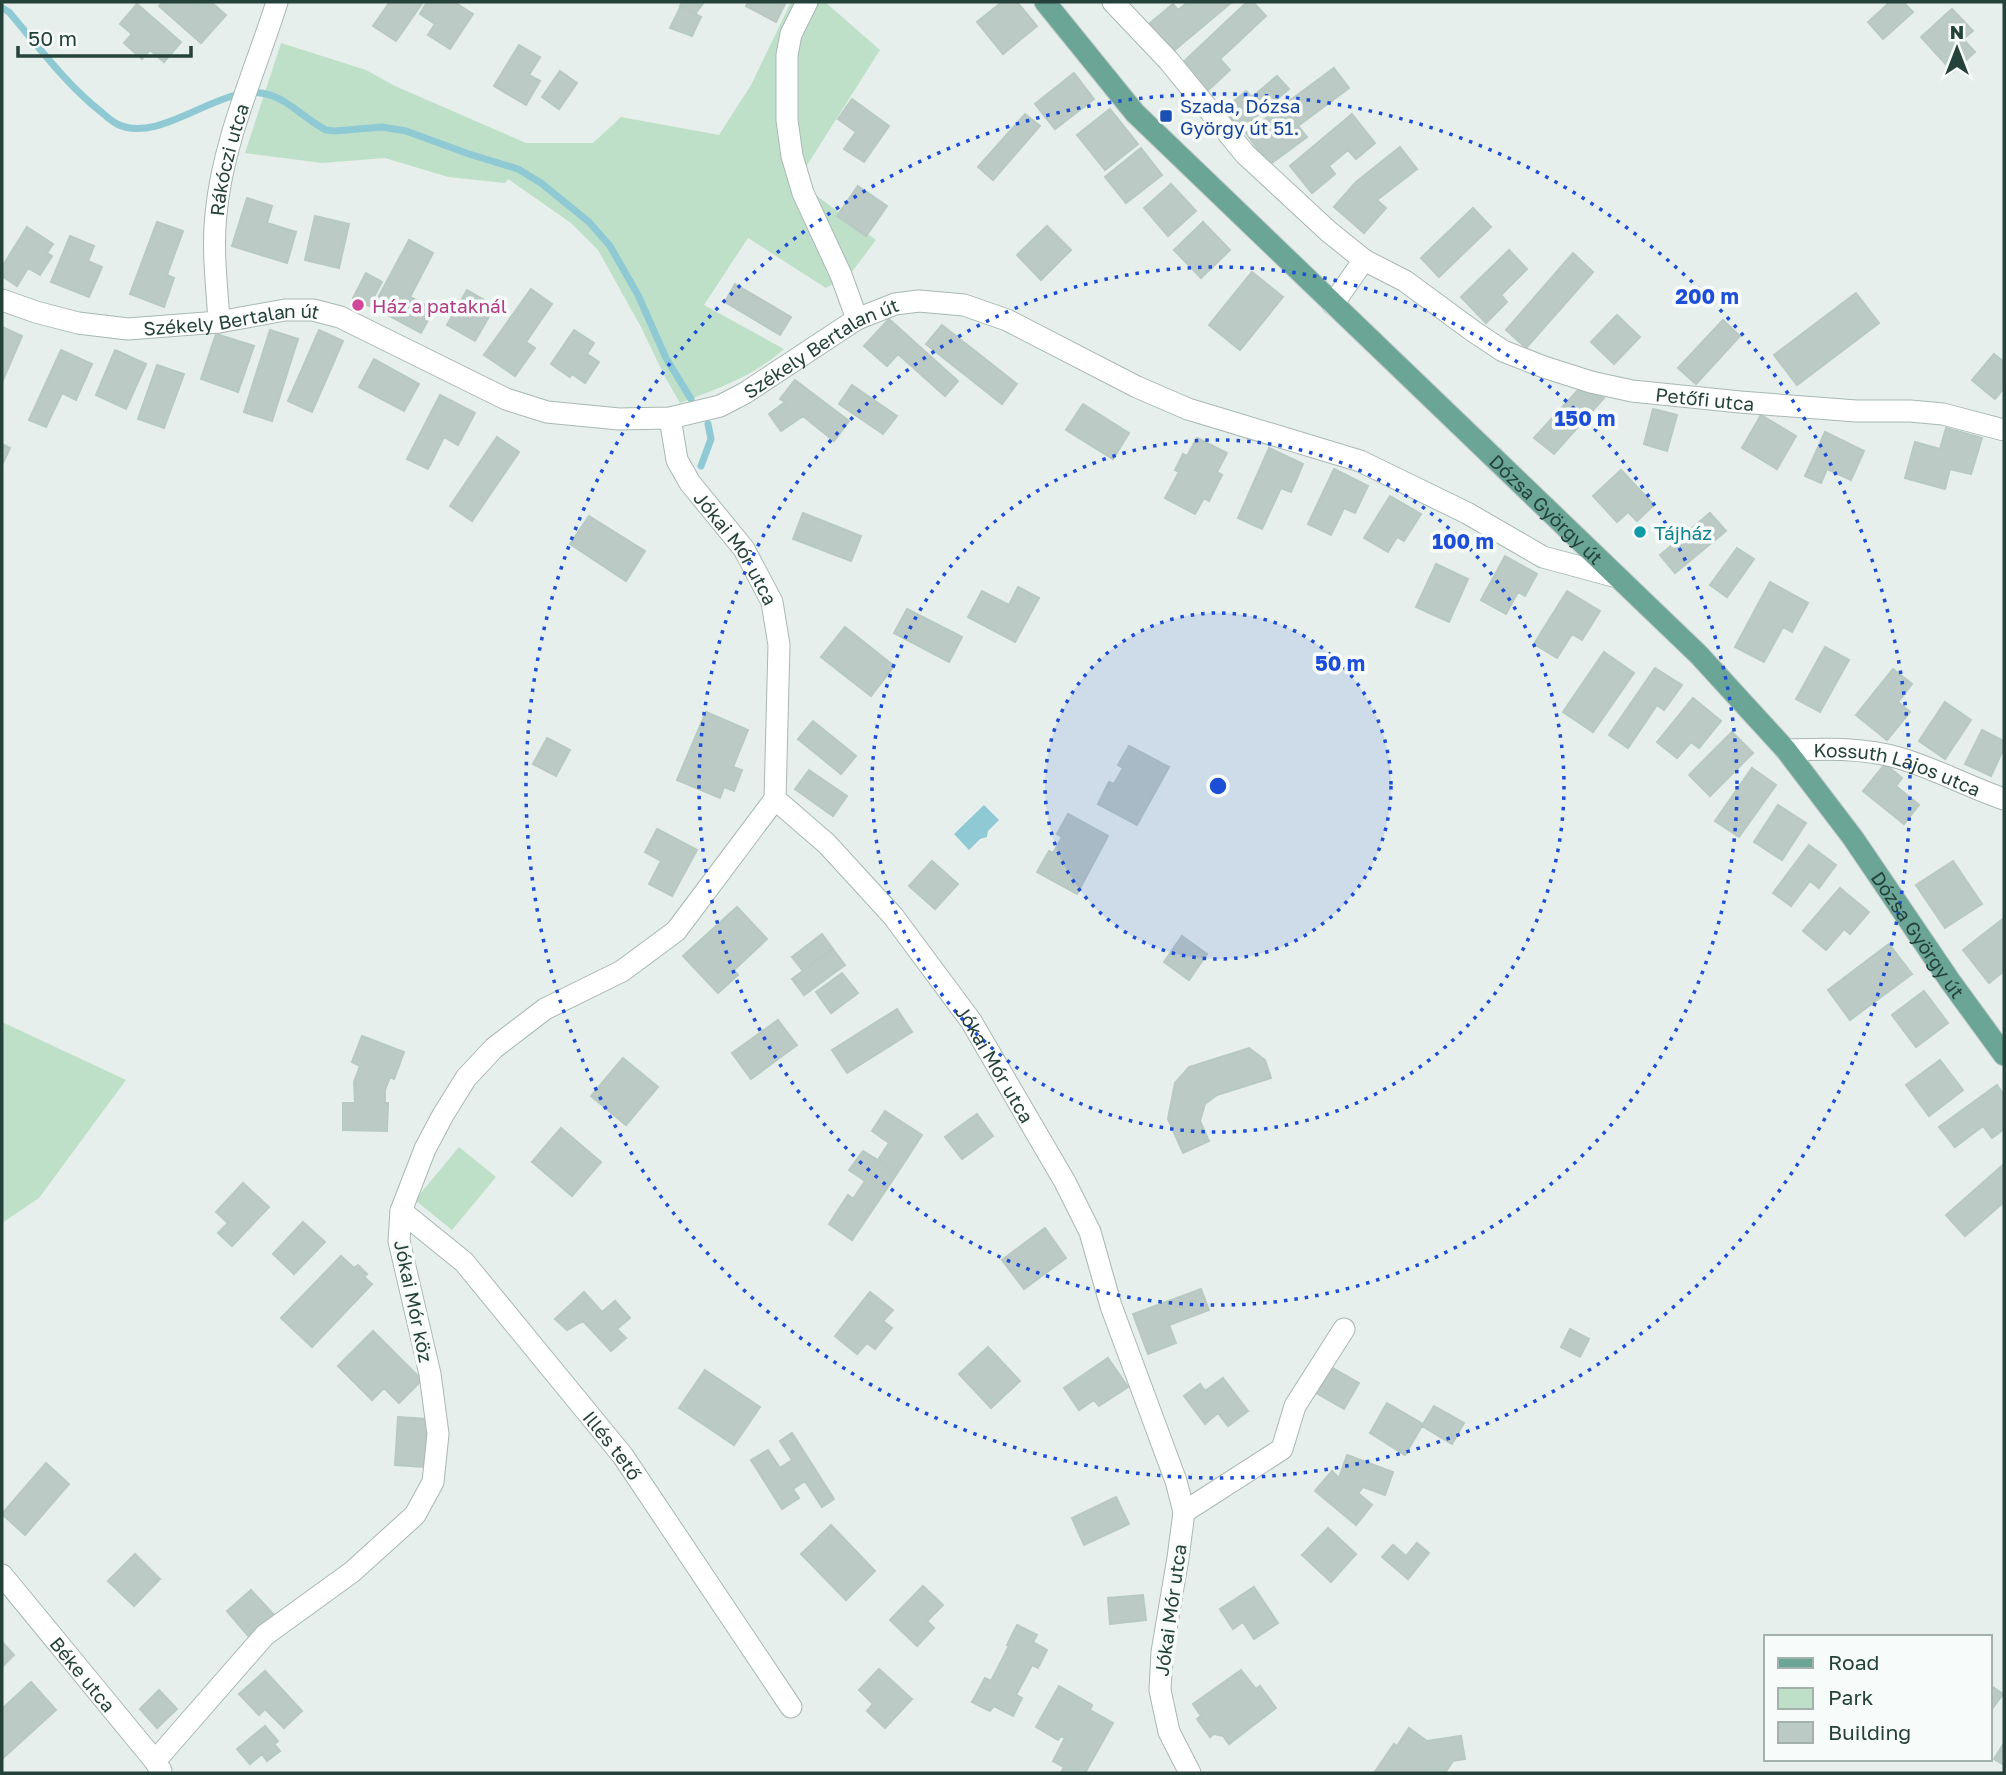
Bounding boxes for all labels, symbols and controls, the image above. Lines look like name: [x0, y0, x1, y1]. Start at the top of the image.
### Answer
scale bar: [18, 14, 191, 58]
north arrow: [1922, 14, 1992, 84]
text: N: [1950, 20, 1964, 43]
text: 50 m: [28, 25, 77, 51]
place label: Szada, Dózsa György út 51.: [1180, 94, 1300, 139]
street label: Rákóczi utca: [204, 100, 253, 217]
marker: Szada, Dózsa György út 51.: [1158, 108, 1174, 124]
text: 200 m: [1675, 283, 1739, 309]
street label: Székely Bertalan út: [739, 292, 902, 403]
place label: Ház a pataknál: [372, 294, 507, 317]
marker: Ház a pataknál: [350, 297, 366, 313]
street label: Székely Bertalan út: [142, 299, 322, 339]
street label: Petőfi utca: [1654, 382, 1755, 415]
text: 150 m: [1555, 405, 1615, 431]
street label: Dózsa György út: [1485, 449, 1608, 568]
street label: Jókai Mór utca: [690, 486, 783, 609]
place label: Tájház: [1654, 521, 1712, 544]
marker: Tájház: [1632, 524, 1648, 540]
text: 100 m: [1432, 528, 1494, 554]
text: 50 m: [1315, 650, 1365, 676]
street label: Kossuth Lajos utca: [1813, 738, 1984, 800]
centre of rings: [1206, 774, 1230, 798]
street label: Dózsa György út: [1867, 866, 1970, 1002]
street label: Jókai Mór utca: [951, 1000, 1039, 1127]
street label: Jókai Mór köz: [390, 1238, 438, 1364]
street label: Illés tető: [579, 1406, 647, 1484]
street label: Jókai Mór utca: [1149, 1542, 1191, 1678]
street label: Béke utca: [46, 1632, 121, 1716]
legend: [1764, 1635, 1992, 1761]
text: Road: [1828, 1649, 1879, 1675]
text: Park: [1828, 1684, 1874, 1710]
text: Building: [1828, 1719, 1911, 1745]

